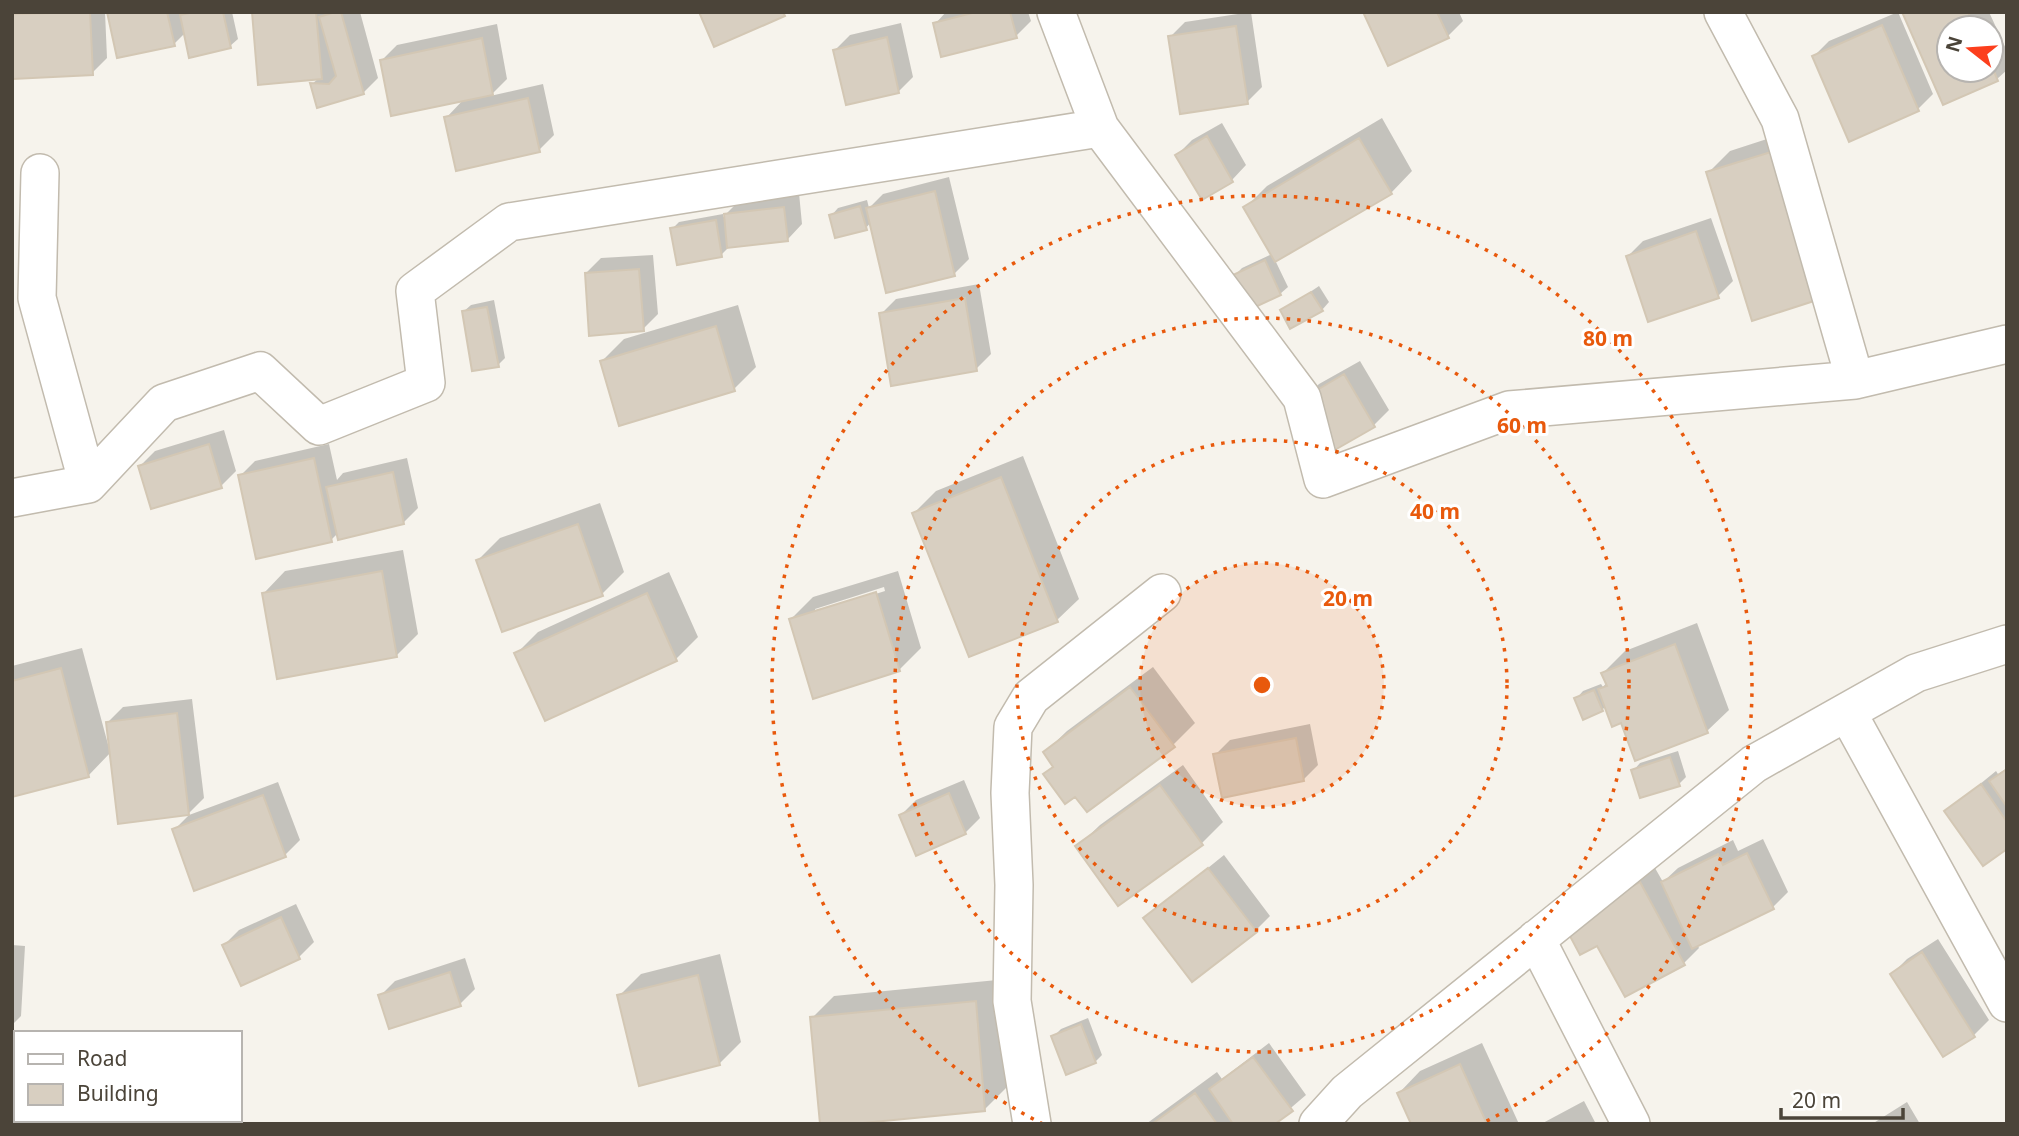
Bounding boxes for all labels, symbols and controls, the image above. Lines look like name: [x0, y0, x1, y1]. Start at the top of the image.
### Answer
north arrow: [1935, 14, 2005, 84]
text: N: [1939, 33, 1968, 55]
text: 80 m: [1583, 324, 1633, 352]
text: 60 m: [1497, 411, 1547, 439]
text: 40 m: [1410, 497, 1460, 525]
text: 20 m: [1323, 584, 1373, 612]
centre of rings: [1250, 673, 1274, 697]
legend: [14, 1031, 242, 1122]
text: Road: [77, 1044, 127, 1072]
scale bar: [1781, 1076, 1904, 1120]
text: Building: [77, 1079, 159, 1107]
text: 20 m: [1792, 1086, 1841, 1114]

